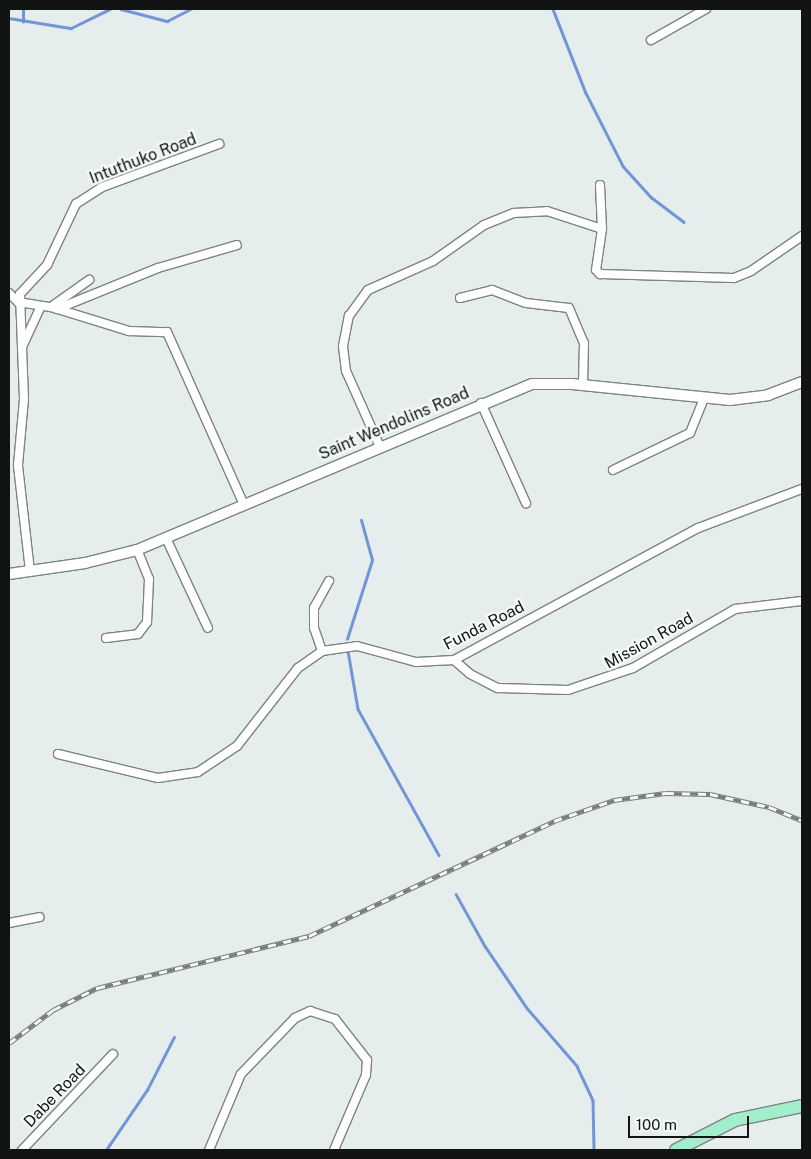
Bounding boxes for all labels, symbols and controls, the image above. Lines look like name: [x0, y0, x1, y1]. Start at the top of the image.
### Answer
street label: Intuthuko Road: [87, 130, 199, 188]
street label: Saint Wendolins Road: [316, 384, 472, 464]
street label: Funda Road: [440, 597, 528, 655]
street label: Mission Road: [601, 609, 697, 673]
street label: Dabe Road: [20, 1060, 90, 1132]
scale bar: [631, 1106, 752, 1138]
text: 100 m: [636, 1116, 677, 1133]

